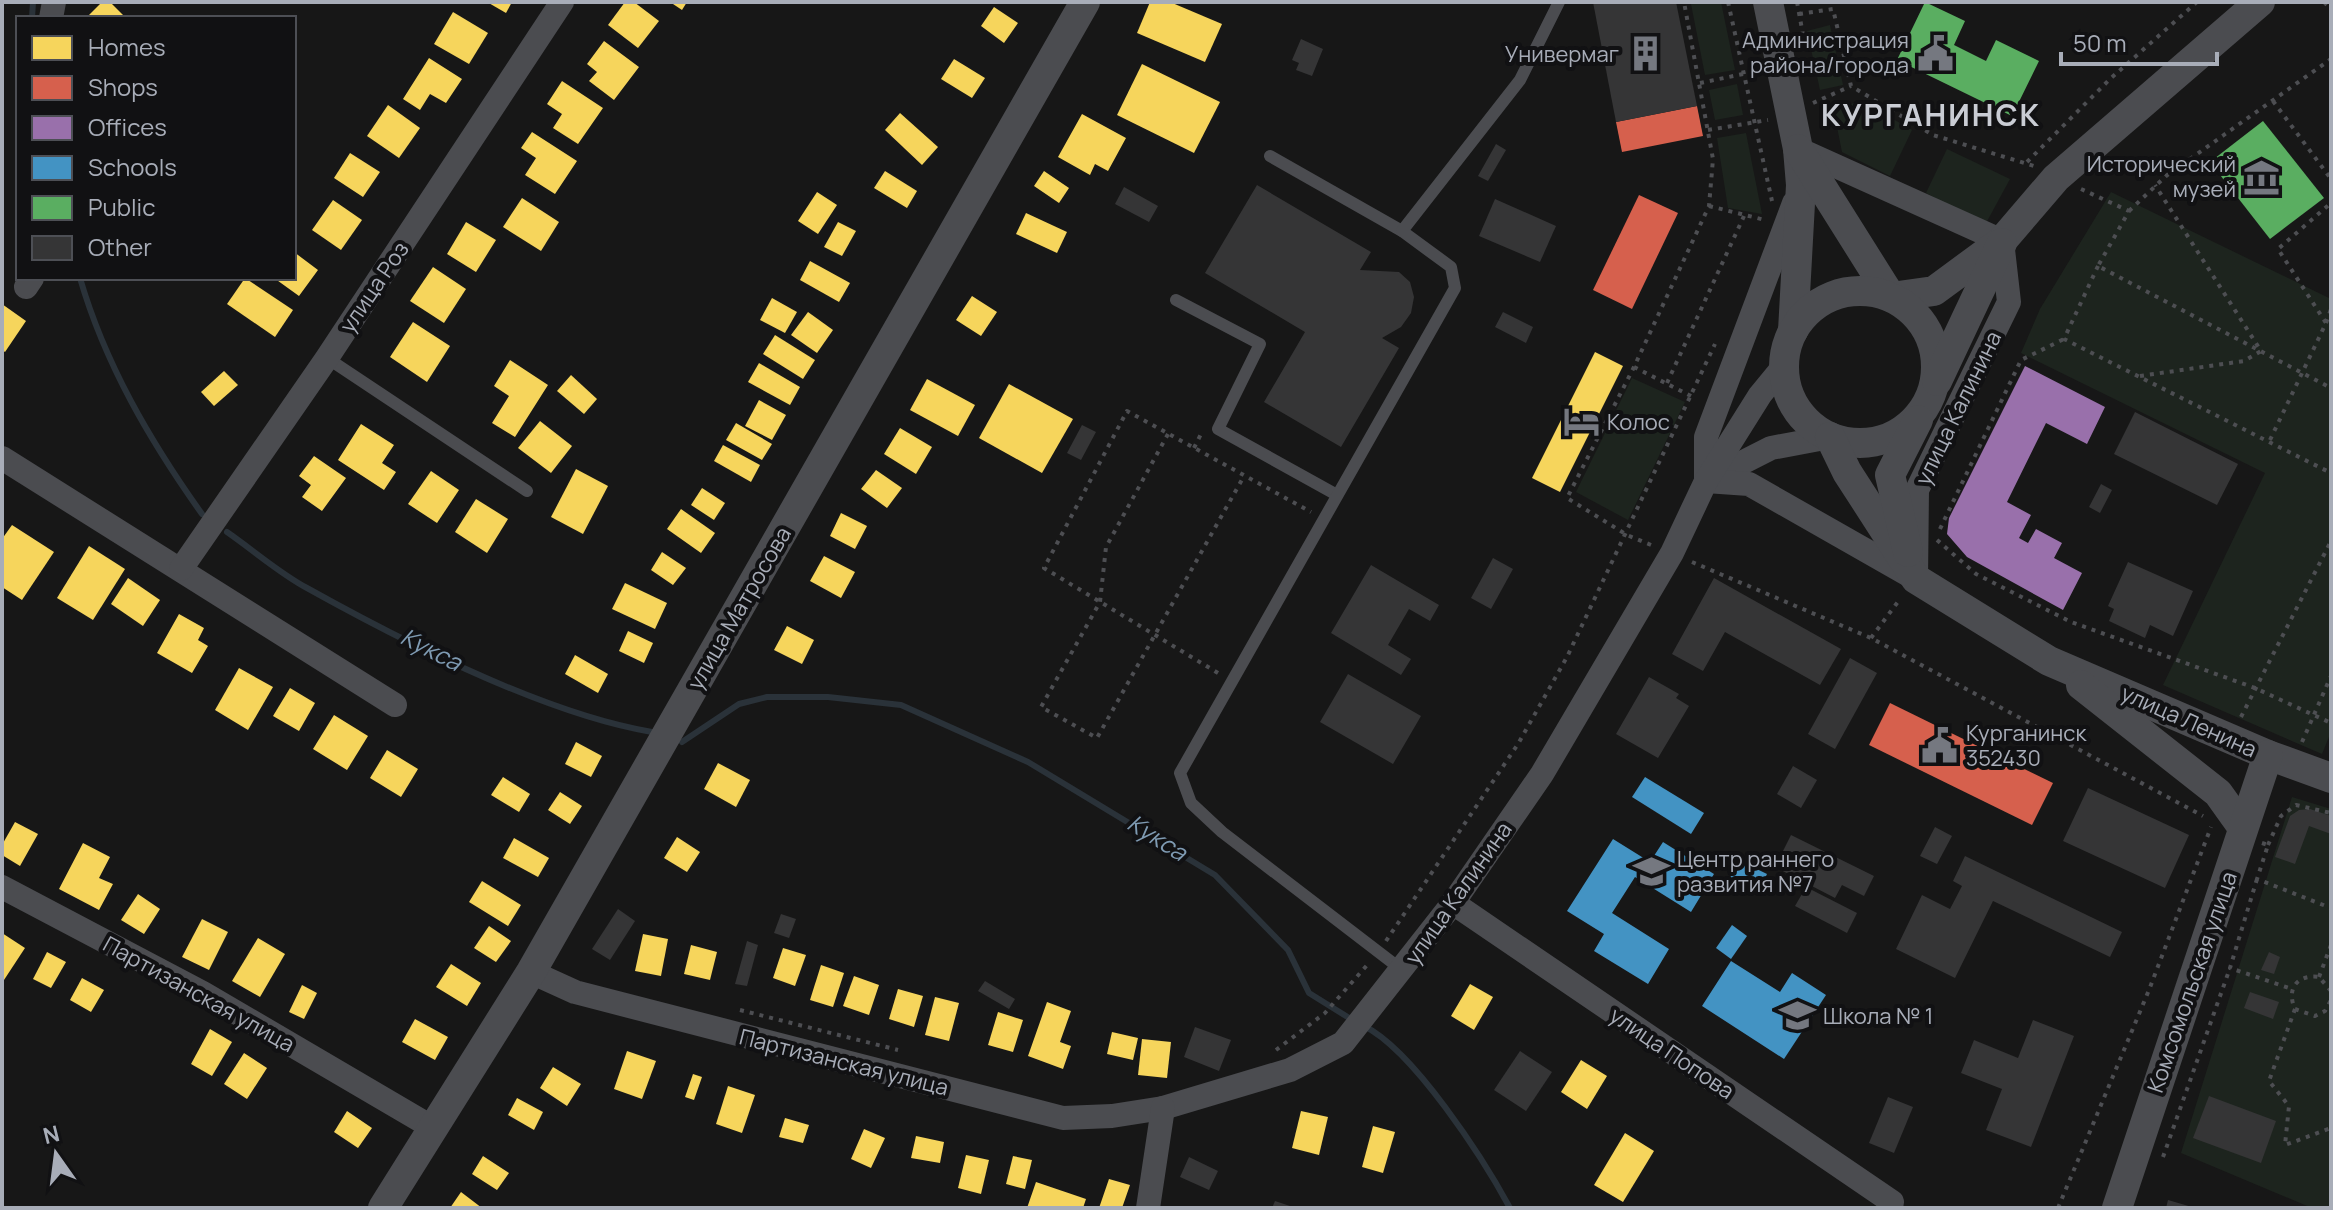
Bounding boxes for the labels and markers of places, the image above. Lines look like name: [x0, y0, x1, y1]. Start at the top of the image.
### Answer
place label: Администрация района/города: [1742, 25, 1909, 80]
public building icon: Администрация района/города: [1916, 34, 1954, 72]
building icon: Универмаг: [1626, 35, 1664, 73]
place label: Универмаг: [1505, 39, 1619, 69]
place label: Исторический музей: [2087, 149, 2236, 204]
museum icon: Исторический музей: [2243, 158, 2281, 196]
hotel icon: Колос: [1562, 403, 1600, 441]
place label: Колос: [1607, 407, 1670, 437]
place label: Курганинск 352430: [1966, 718, 2087, 773]
public building icon: Курганинск 352430: [1921, 727, 1959, 765]
place label: Центр раннего развития №7: [1677, 844, 1834, 899]
school or university icon: Центр раннего развития №7: [1632, 853, 1670, 891]
school or university icon: Школа № 1: [1778, 997, 1816, 1035]
place label: Школа № 1: [1823, 1001, 1933, 1031]

